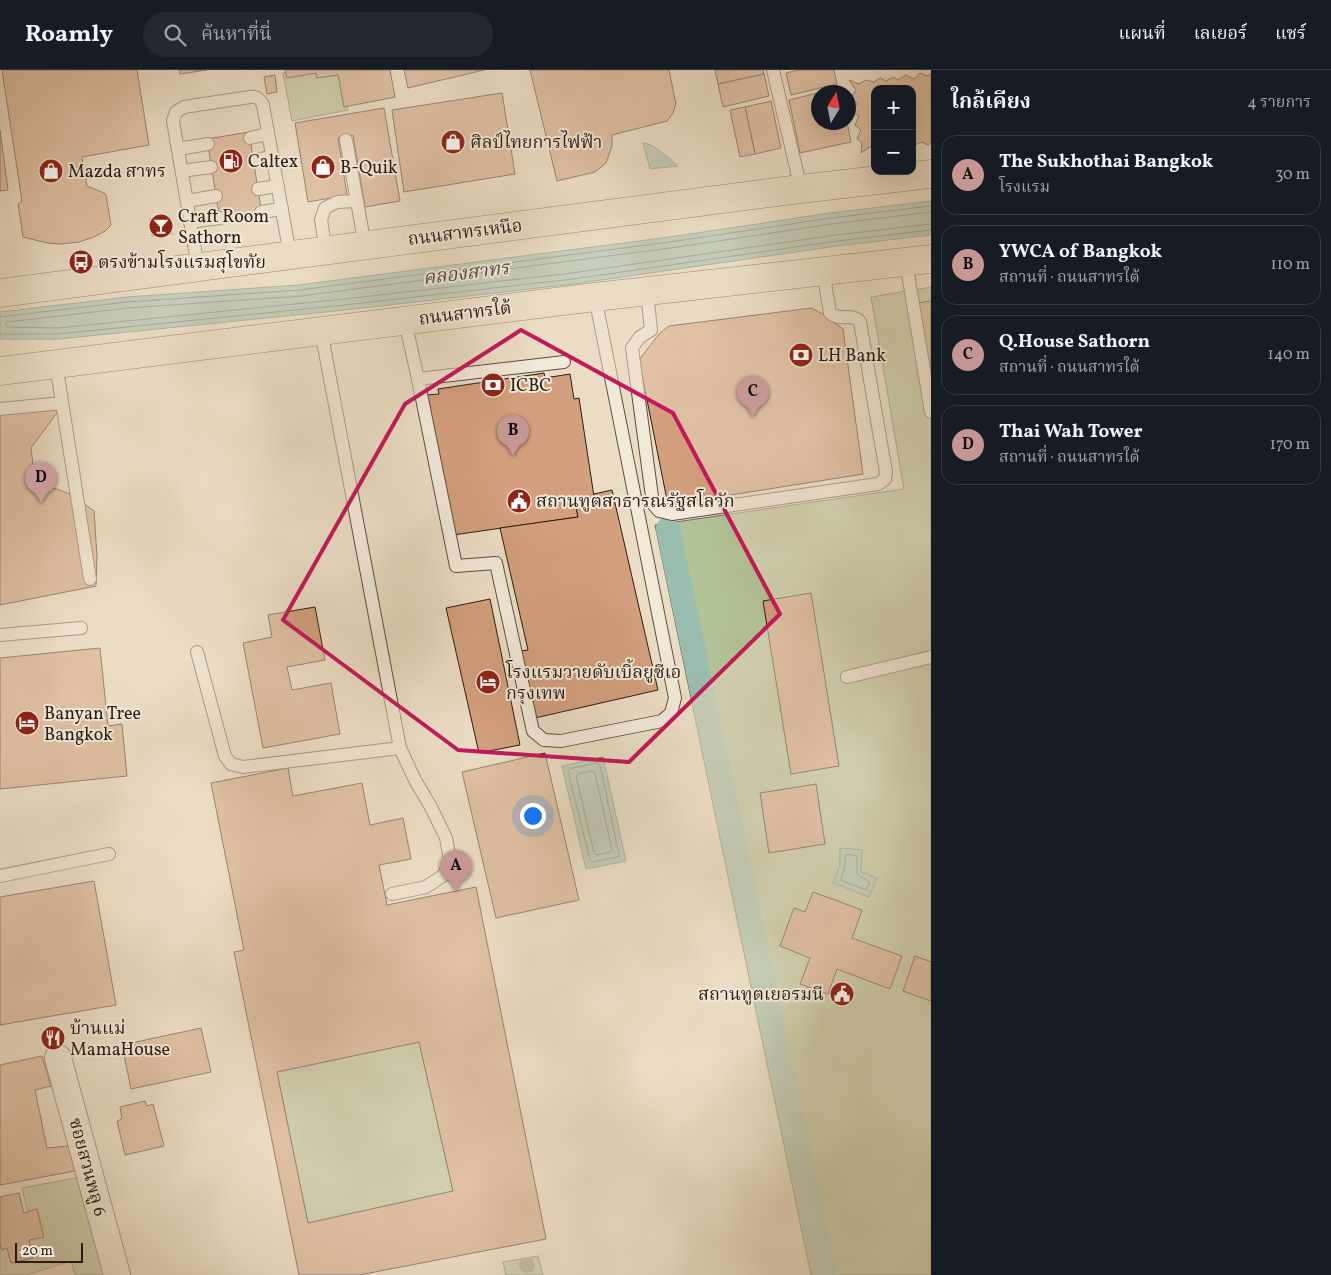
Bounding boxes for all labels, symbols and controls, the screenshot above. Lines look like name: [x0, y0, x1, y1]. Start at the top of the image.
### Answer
search box: [143, 12, 493, 57]
text: Roamly: [25, 18, 113, 52]
icon: search: [161, 21, 189, 49]
text: ค้นหาที่นี่: [201, 22, 272, 48]
text: แผนที่: [1118, 22, 1166, 47]
text: เลเยอร์: [1194, 22, 1247, 47]
text: แชร์: [1275, 22, 1306, 47]
north arrow: [811, 85, 856, 130]
map controls: [871, 85, 916, 175]
button: +: [871, 85, 916, 130]
text: ใกล้เคียง: [951, 88, 1031, 117]
text: 4 รายการ: [1247, 92, 1311, 114]
shop icon: ศิลป์ไทยการไฟฟ้า: [440, 129, 466, 155]
place label: ศิลป์ไทยการไฟฟ้า: [470, 130, 602, 156]
button: −: [871, 130, 916, 175]
fuel station icon: Caltex: [218, 148, 244, 174]
text: The Sukhothai Bangkok: [999, 149, 1213, 175]
place label: Caltex: [248, 150, 298, 175]
shop icon: B-Quik: [310, 154, 336, 180]
place label: B-Quik: [340, 156, 398, 181]
shop icon: Mazda สาทร: [38, 158, 64, 184]
place label: Mazda สาทร: [68, 160, 166, 185]
text: A: [962, 164, 974, 186]
text: 30 m: [1275, 164, 1310, 186]
text: โรงแรม: [999, 177, 1050, 199]
place label: Craft Room Sathorn: [178, 205, 269, 251]
bar icon: Craft Room Sathorn: [148, 213, 174, 239]
street label: ถนนสาทรเหนือ: [407, 214, 524, 253]
text: YWCA of Bangkok: [999, 239, 1162, 265]
bus stop icon: ตรงข้ามโรงแรมสุโขทัย: [68, 249, 94, 275]
place label: ตรงข้ามโรงแรมสุโขทัย: [98, 249, 266, 276]
text: B: [963, 254, 973, 276]
text: 110 m: [1271, 254, 1310, 276]
water label: คลองสาทร: [422, 255, 513, 292]
text: สถานที่ · ถนนสาทรใต้: [999, 267, 1140, 289]
street label: ถนนสาทรใต้: [417, 295, 513, 333]
text: Q.House Sathorn: [999, 329, 1150, 355]
bank icon: LH Bank: [788, 342, 814, 368]
place label: LH Bank: [818, 344, 886, 369]
text: C: [963, 344, 973, 366]
text: 140 m: [1268, 344, 1310, 366]
text: สถานที่ · ถนนสาทรใต้: [999, 357, 1140, 379]
bank icon: ICBC: [480, 372, 506, 398]
place label: ICBC: [510, 374, 551, 399]
pin: C: [737, 376, 769, 417]
pin: B: [497, 415, 529, 456]
text: Thai Wah Tower: [999, 419, 1142, 445]
text: D: [962, 434, 974, 456]
text: 170 m: [1270, 434, 1310, 456]
text: สถานที่ · ถนนสาทรใต้: [999, 447, 1140, 469]
pin: D: [25, 462, 57, 503]
public building icon: สถานทูตสาธารณรัฐสโลวัก: [506, 488, 532, 514]
place label: สถานทูตสาธารณรัฐสโลวัก: [536, 488, 735, 515]
place label: โรงแรมวายดับเบิ้ลยูซีเอ กรุงเทพ: [505, 658, 681, 707]
hotel icon: โรงแรมวายดับเบิ้ลยูซีเอ กรุงเทพ: [475, 669, 501, 695]
place label: Banyan Tree Bangkok: [44, 702, 141, 748]
hotel icon: Banyan Tree Bangkok: [14, 710, 40, 736]
your location: [520, 803, 546, 829]
pin: A: [440, 850, 472, 891]
public building icon: สถานทูตเยอรมนี: [829, 981, 855, 1007]
place label: สถานทูตเยอรมนี: [698, 983, 824, 1008]
place label: บ้านแม่ MamaHouse: [70, 1017, 170, 1063]
restaurant icon: บ้านแม่ MamaHouse: [40, 1025, 66, 1051]
street label: ซอยสวนพลู 6: [61, 1115, 112, 1219]
scale bar: [15, 1240, 82, 1263]
text: 20 m: [22, 1242, 53, 1261]

